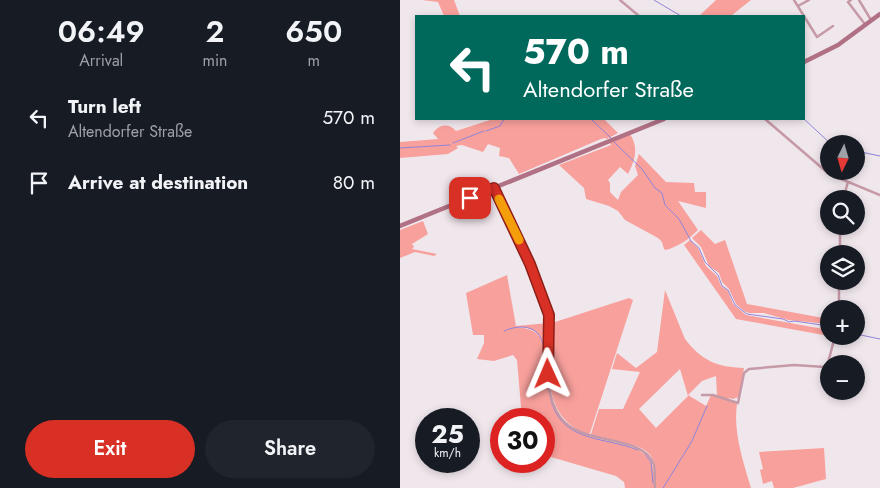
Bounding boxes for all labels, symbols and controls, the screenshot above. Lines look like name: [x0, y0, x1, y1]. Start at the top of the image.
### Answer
text: 06:49: [58, 10, 145, 53]
text: 2: [205, 10, 224, 53]
text: 650: [285, 10, 342, 53]
text: 570 m: [523, 27, 629, 77]
icon: left: [440, 35, 505, 100]
text: Arrival: [79, 49, 123, 72]
text: min: [202, 49, 227, 72]
text: m: [307, 49, 320, 72]
text: Altendorfer Straße: [523, 73, 694, 105]
text: Turn left: [68, 93, 141, 120]
icon: left: [25, 104, 53, 132]
text: 570 m: [322, 104, 375, 131]
text: Altendorfer Straße: [68, 120, 192, 143]
north arrow: [820, 135, 865, 180]
map controls: [820, 135, 865, 400]
icon: arrive: [25, 169, 53, 197]
text: Arrive at destination: [68, 169, 248, 196]
text: 80 m: [333, 169, 375, 196]
pin: [449, 177, 491, 219]
icon: arrive: [456, 184, 484, 212]
button: search: [820, 190, 865, 235]
button: layers: [820, 245, 865, 290]
button: +: [820, 300, 865, 345]
position arrow: [521, 347, 573, 399]
button: −: [820, 355, 865, 400]
speed limit sign: 30: [490, 408, 555, 473]
text: 25: [431, 416, 464, 452]
button: Exit: [25, 420, 195, 478]
button: Share: [205, 420, 375, 478]
text: km/h: [434, 444, 461, 462]

